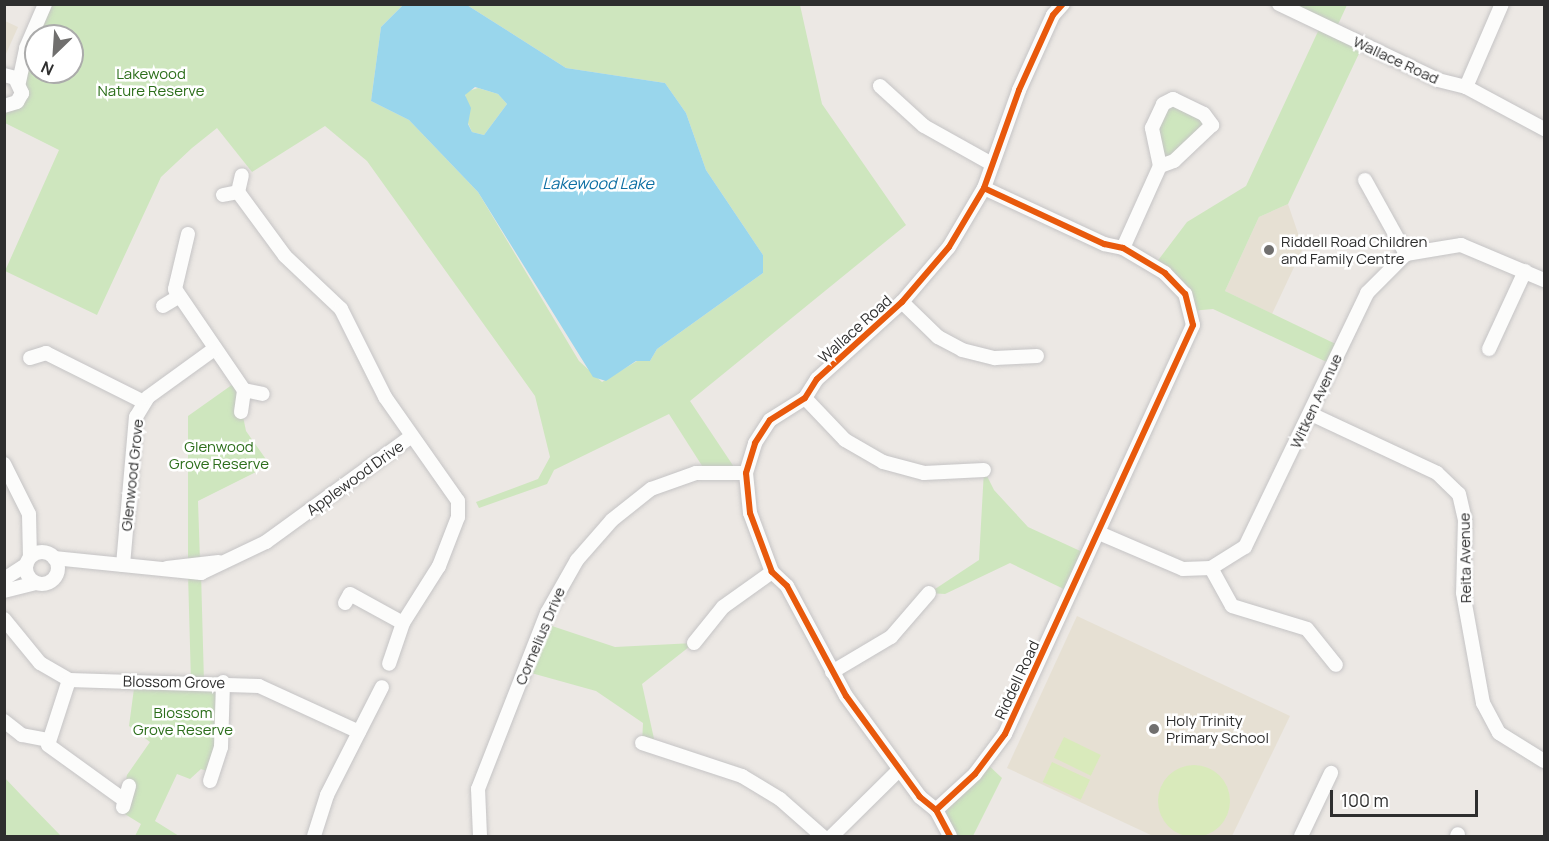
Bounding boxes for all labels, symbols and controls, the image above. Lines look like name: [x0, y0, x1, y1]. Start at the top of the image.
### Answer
north arrow: [24, 24, 84, 84]
street label: Wallace Road: [1350, 32, 1442, 88]
text: N: [37, 56, 57, 81]
park label: Lakewood Nature Reserve: [98, 64, 204, 99]
water label: Lakewood Lake: [542, 173, 654, 193]
place label: Riddell Road Children and Family Centre: [1281, 232, 1427, 267]
marker: Riddell Road Children and Family Centre: [1262, 243, 1276, 257]
street label: Wallace Road: [815, 291, 895, 367]
street label: Witken Avenue: [1286, 351, 1346, 451]
street label: Glenwood Grove: [117, 418, 147, 532]
park label: Glenwood Grove Reserve: [169, 437, 269, 472]
street label: Applewood Drive: [303, 437, 407, 519]
street label: Reita Avenue: [1455, 513, 1475, 603]
street label: Cornelius Drive: [511, 584, 569, 688]
street label: Riddell Road: [991, 638, 1043, 722]
street label: Blossom Grove: [123, 672, 225, 692]
park label: Blossom Grove Reserve: [133, 703, 233, 738]
place label: Holy Trinity Primary School: [1166, 711, 1269, 746]
marker: Holy Trinity Primary School: [1147, 722, 1161, 736]
scale bar: [1333, 778, 1482, 816]
text: 100 m: [1341, 788, 1389, 812]

